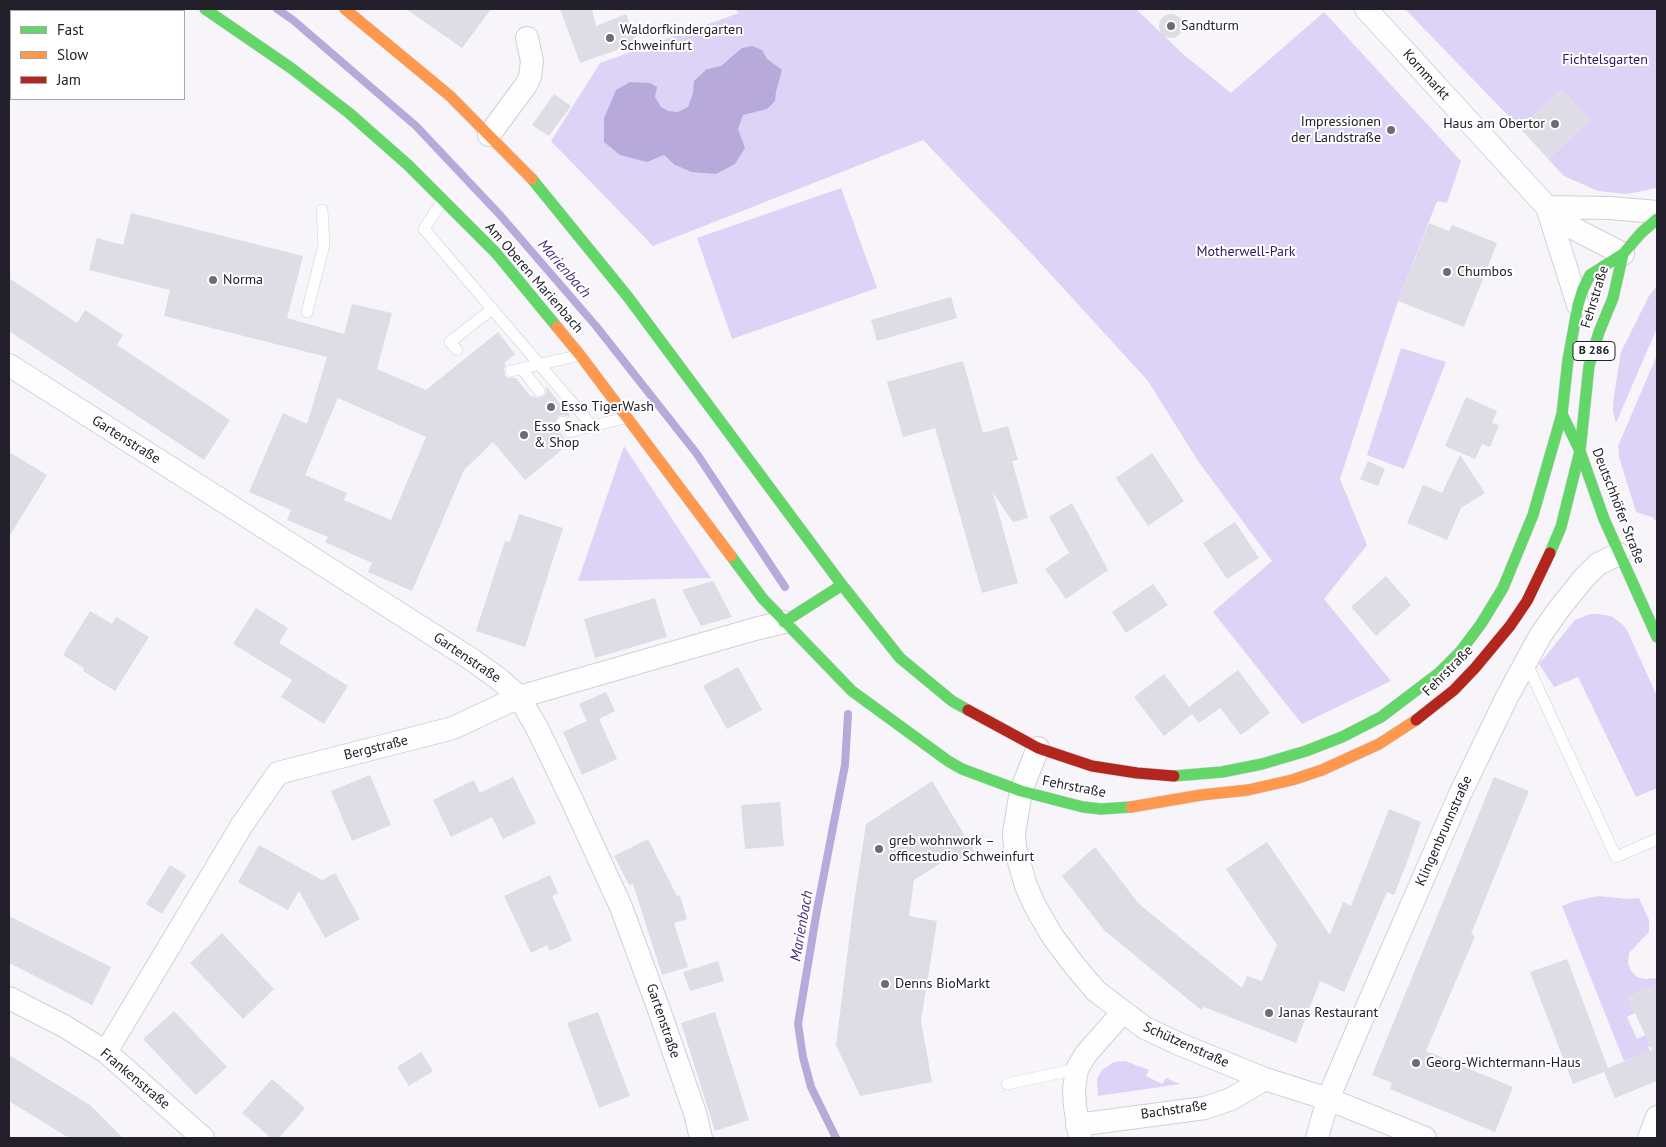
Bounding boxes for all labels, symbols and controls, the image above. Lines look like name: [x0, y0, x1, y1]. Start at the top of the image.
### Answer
legend: [10, 10, 185, 100]
place label: Sandturm: [1181, 18, 1239, 34]
text: Fast: [57, 20, 84, 39]
marker: Sandturm: [1165, 20, 1177, 32]
place label: Waldorfkindergarten Schweinfurt: [620, 22, 743, 54]
marker: Waldorfkindergarten Schweinfurt: [604, 32, 616, 44]
text: Slow: [57, 45, 88, 64]
street label: Kornmarkt: [1399, 46, 1453, 104]
park label: Fichtelsgarten: [1562, 52, 1648, 68]
text: Jam: [57, 70, 81, 89]
place label: Impressionen der Landstraße: [1291, 114, 1381, 146]
place label: Haus am Obertor: [1443, 116, 1545, 132]
marker: Haus am Obertor: [1549, 118, 1561, 130]
marker: Impressionen der Landstraße: [1385, 124, 1397, 136]
street label: Am Oberen Marienbach: [482, 219, 586, 337]
water label: Marienbach: [534, 236, 594, 302]
park label: Motherwell-Park: [1196, 244, 1296, 260]
place label: Chumbos: [1457, 264, 1513, 280]
street label: Fehrstraße: [1578, 264, 1612, 330]
marker: Chumbos: [1441, 266, 1453, 278]
place label: Norma: [223, 272, 263, 288]
marker: Norma: [207, 274, 219, 286]
road number: B 286: [1573, 342, 1615, 361]
place label: Esso TigerWash: [561, 399, 654, 415]
marker: Esso TigerWash: [545, 401, 557, 413]
street label: Gartenstraße: [89, 412, 163, 468]
place label: Esso Snack & Shop: [534, 419, 600, 452]
marker: Esso Snack & Shop: [518, 429, 530, 441]
street label: Deutschhöfer Straße: [1588, 446, 1648, 566]
street label: Gartenstraße: [430, 629, 504, 687]
street label: Fehrstraße: [1419, 642, 1477, 700]
street label: Bergstraße: [342, 732, 410, 764]
street label: Fehrstraße: [1041, 773, 1107, 801]
street label: Klingenbrunnstraße: [1412, 773, 1476, 889]
place label: greb wohnwork – officestudio Schweinfurt: [889, 833, 1034, 866]
marker: greb wohnwork – officestudio Schweinfurt: [873, 843, 885, 855]
water label: Marienbach: [787, 889, 817, 963]
place label: Denns BioMarkt: [895, 976, 990, 992]
marker: Denns BioMarkt: [879, 978, 891, 990]
street label: Gartenstraße: [642, 981, 684, 1061]
place label: Janas Restaurant: [1279, 1005, 1378, 1021]
marker: Janas Restaurant: [1263, 1007, 1275, 1019]
street label: Schützenstraße: [1140, 1019, 1232, 1071]
street label: Frankenstraße: [97, 1045, 173, 1113]
place label: Georg-Wichtermann-Haus: [1426, 1055, 1581, 1071]
marker: Georg-Wichtermann-Haus: [1410, 1057, 1422, 1069]
street label: Bachstraße: [1140, 1097, 1208, 1123]

